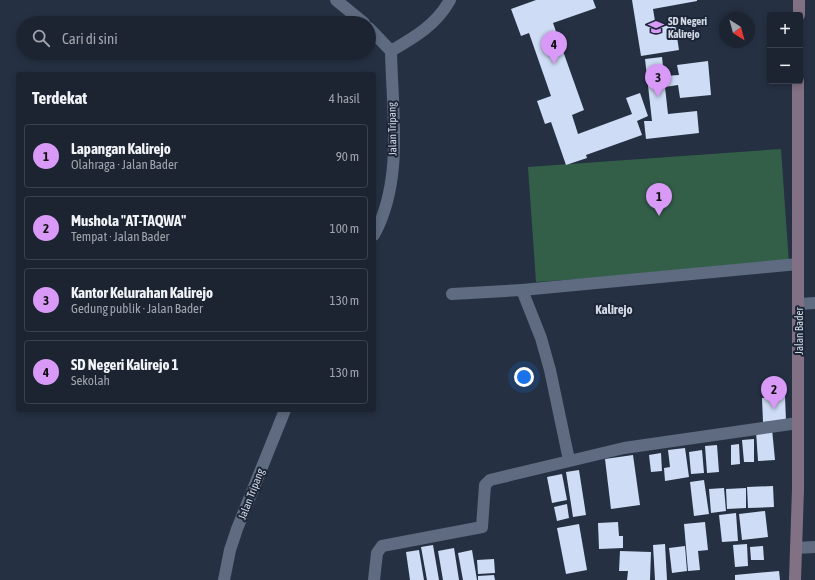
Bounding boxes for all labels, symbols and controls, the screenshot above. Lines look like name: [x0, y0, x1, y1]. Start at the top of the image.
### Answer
north arrow: [719, 12, 755, 48]
map controls: [767, 12, 803, 84]
button: +: [767, 12, 803, 48]
place label: SD Negeri Kalirejo: [668, 15, 708, 40]
search box: [16, 16, 376, 60]
school or university icon: SD Negeri Kalirejo: [647, 18, 665, 36]
icon: search: [30, 27, 52, 49]
text: Cari di sini: [62, 30, 118, 47]
pin: 4: [541, 31, 567, 64]
button: −: [767, 48, 803, 84]
pin: 3: [645, 64, 671, 97]
text: Terdekat: [32, 88, 87, 108]
text: 4 hasil: [329, 91, 360, 106]
street label: Jalan Tripang: [386, 102, 398, 156]
text: Lapangan Kalirejo: [71, 140, 171, 157]
text: 1: [43, 149, 49, 164]
text: 90 m: [336, 149, 359, 164]
text: Olahraga · Jalan Bader: [71, 157, 178, 172]
pin: 1: [646, 183, 672, 216]
text: Mushola "AT-TAQWA": [71, 212, 186, 229]
text: 2: [43, 221, 49, 236]
text: 100 m: [330, 221, 359, 236]
text: Tempat · Jalan Bader: [71, 229, 169, 244]
text: Kantor Kelurahan Kalirejo: [71, 284, 213, 301]
text: 3: [43, 293, 49, 308]
text: 130 m: [330, 293, 359, 308]
text: Gedung publik · Jalan Bader: [71, 301, 203, 316]
district label: Kalirejo: [595, 302, 633, 317]
street label: Jalan Bader: [793, 307, 805, 355]
text: SD Negeri Kalirejo 1: [71, 356, 179, 373]
text: 4: [43, 365, 49, 380]
text: 130 m: [330, 365, 359, 380]
your location: [514, 367, 534, 387]
text: Sekolah: [71, 373, 110, 388]
pin: 2: [761, 376, 787, 409]
street label: Jalan Tripang: [236, 466, 266, 521]

